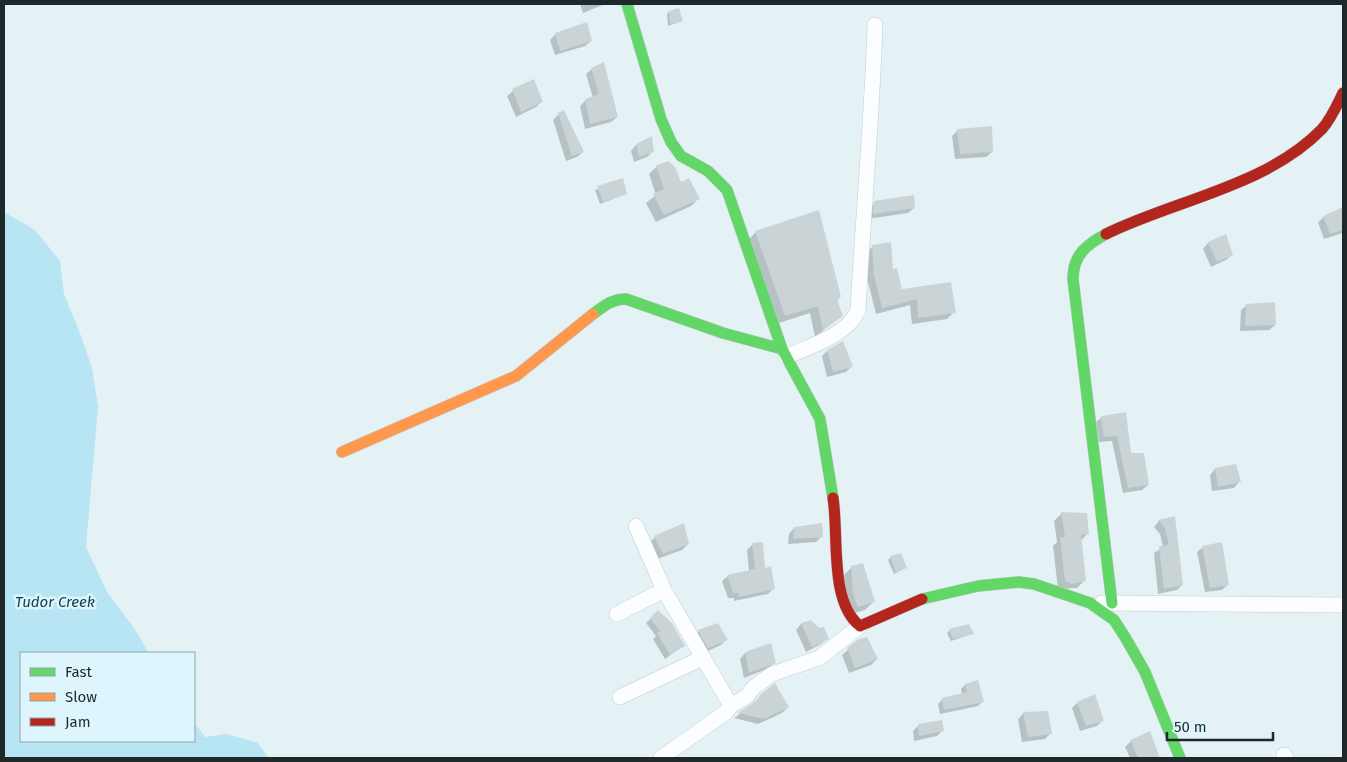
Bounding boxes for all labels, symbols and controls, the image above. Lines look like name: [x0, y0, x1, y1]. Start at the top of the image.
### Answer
water label: Tudor Creek: [15, 593, 95, 611]
legend: [20, 652, 195, 742]
text: Fast: [65, 663, 92, 681]
text: Slow: [65, 688, 97, 706]
scale bar: [1167, 710, 1273, 742]
text: Jam: [65, 713, 91, 731]
text: 50 m: [1174, 718, 1207, 736]

